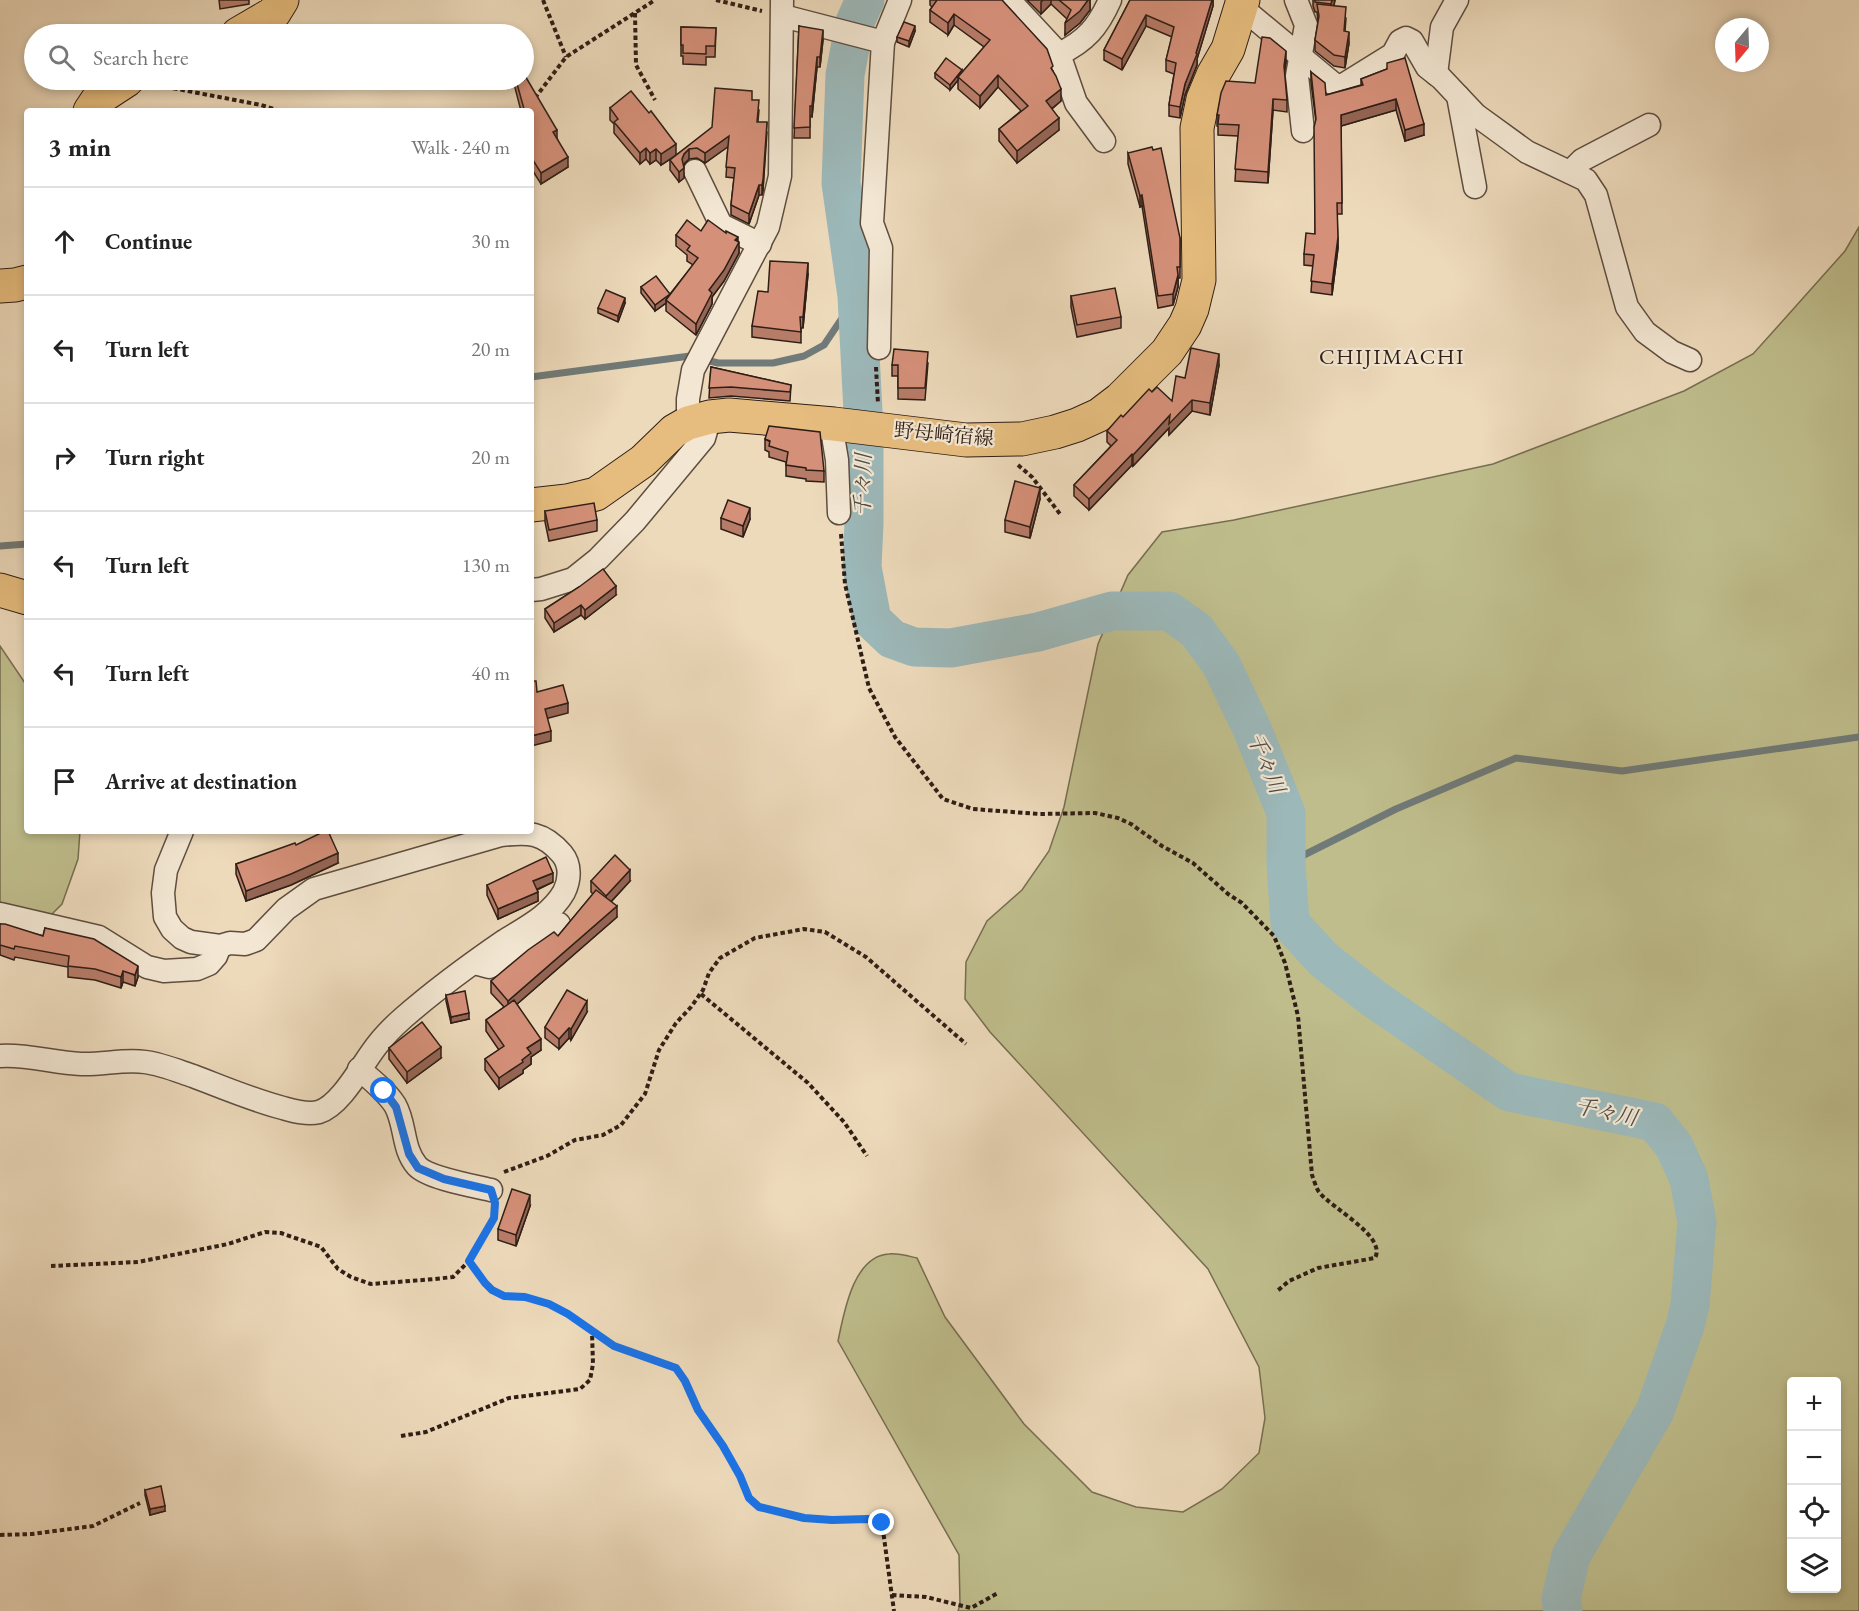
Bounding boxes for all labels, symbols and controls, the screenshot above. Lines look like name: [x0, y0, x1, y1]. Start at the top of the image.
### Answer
north arrow: [1715, 18, 1769, 72]
search box: [24, 24, 534, 90]
icon: search: [45, 41, 78, 74]
text: Search here: [93, 43, 188, 72]
text: 3 min: [48, 130, 111, 164]
text: Walk · 240 m: [411, 134, 510, 160]
icon: ahead: [48, 225, 81, 258]
text: Continue: [105, 227, 192, 256]
text: 30 m: [471, 228, 510, 254]
icon: left: [48, 333, 81, 366]
text: Turn left: [105, 335, 189, 364]
text: 20 m: [471, 336, 510, 362]
district label: CHIJIMACHI: [1319, 342, 1465, 371]
street label: 野母崎宿線: [893, 417, 995, 451]
icon: right: [48, 441, 81, 474]
text: Turn right: [105, 443, 204, 472]
text: 20 m: [471, 444, 510, 470]
water label: 千々川: [848, 451, 877, 517]
icon: left: [48, 549, 81, 582]
text: Turn left: [105, 551, 189, 580]
text: 130 m: [462, 552, 510, 578]
icon: left: [48, 657, 81, 690]
text: Turn left: [105, 659, 189, 688]
text: 40 m: [471, 660, 510, 686]
water label: 千々川: [1242, 729, 1292, 799]
icon: arrive: [48, 765, 81, 798]
text: Arrive at destination: [105, 767, 297, 796]
route start: [370, 1077, 396, 1103]
water label: 千々川: [1572, 1092, 1642, 1132]
map controls: [1787, 1377, 1841, 1593]
button: +: [1787, 1377, 1841, 1431]
button: −: [1787, 1431, 1841, 1485]
button: locate: [1787, 1485, 1841, 1539]
route end: [868, 1509, 894, 1535]
button: layers: [1787, 1539, 1841, 1593]

